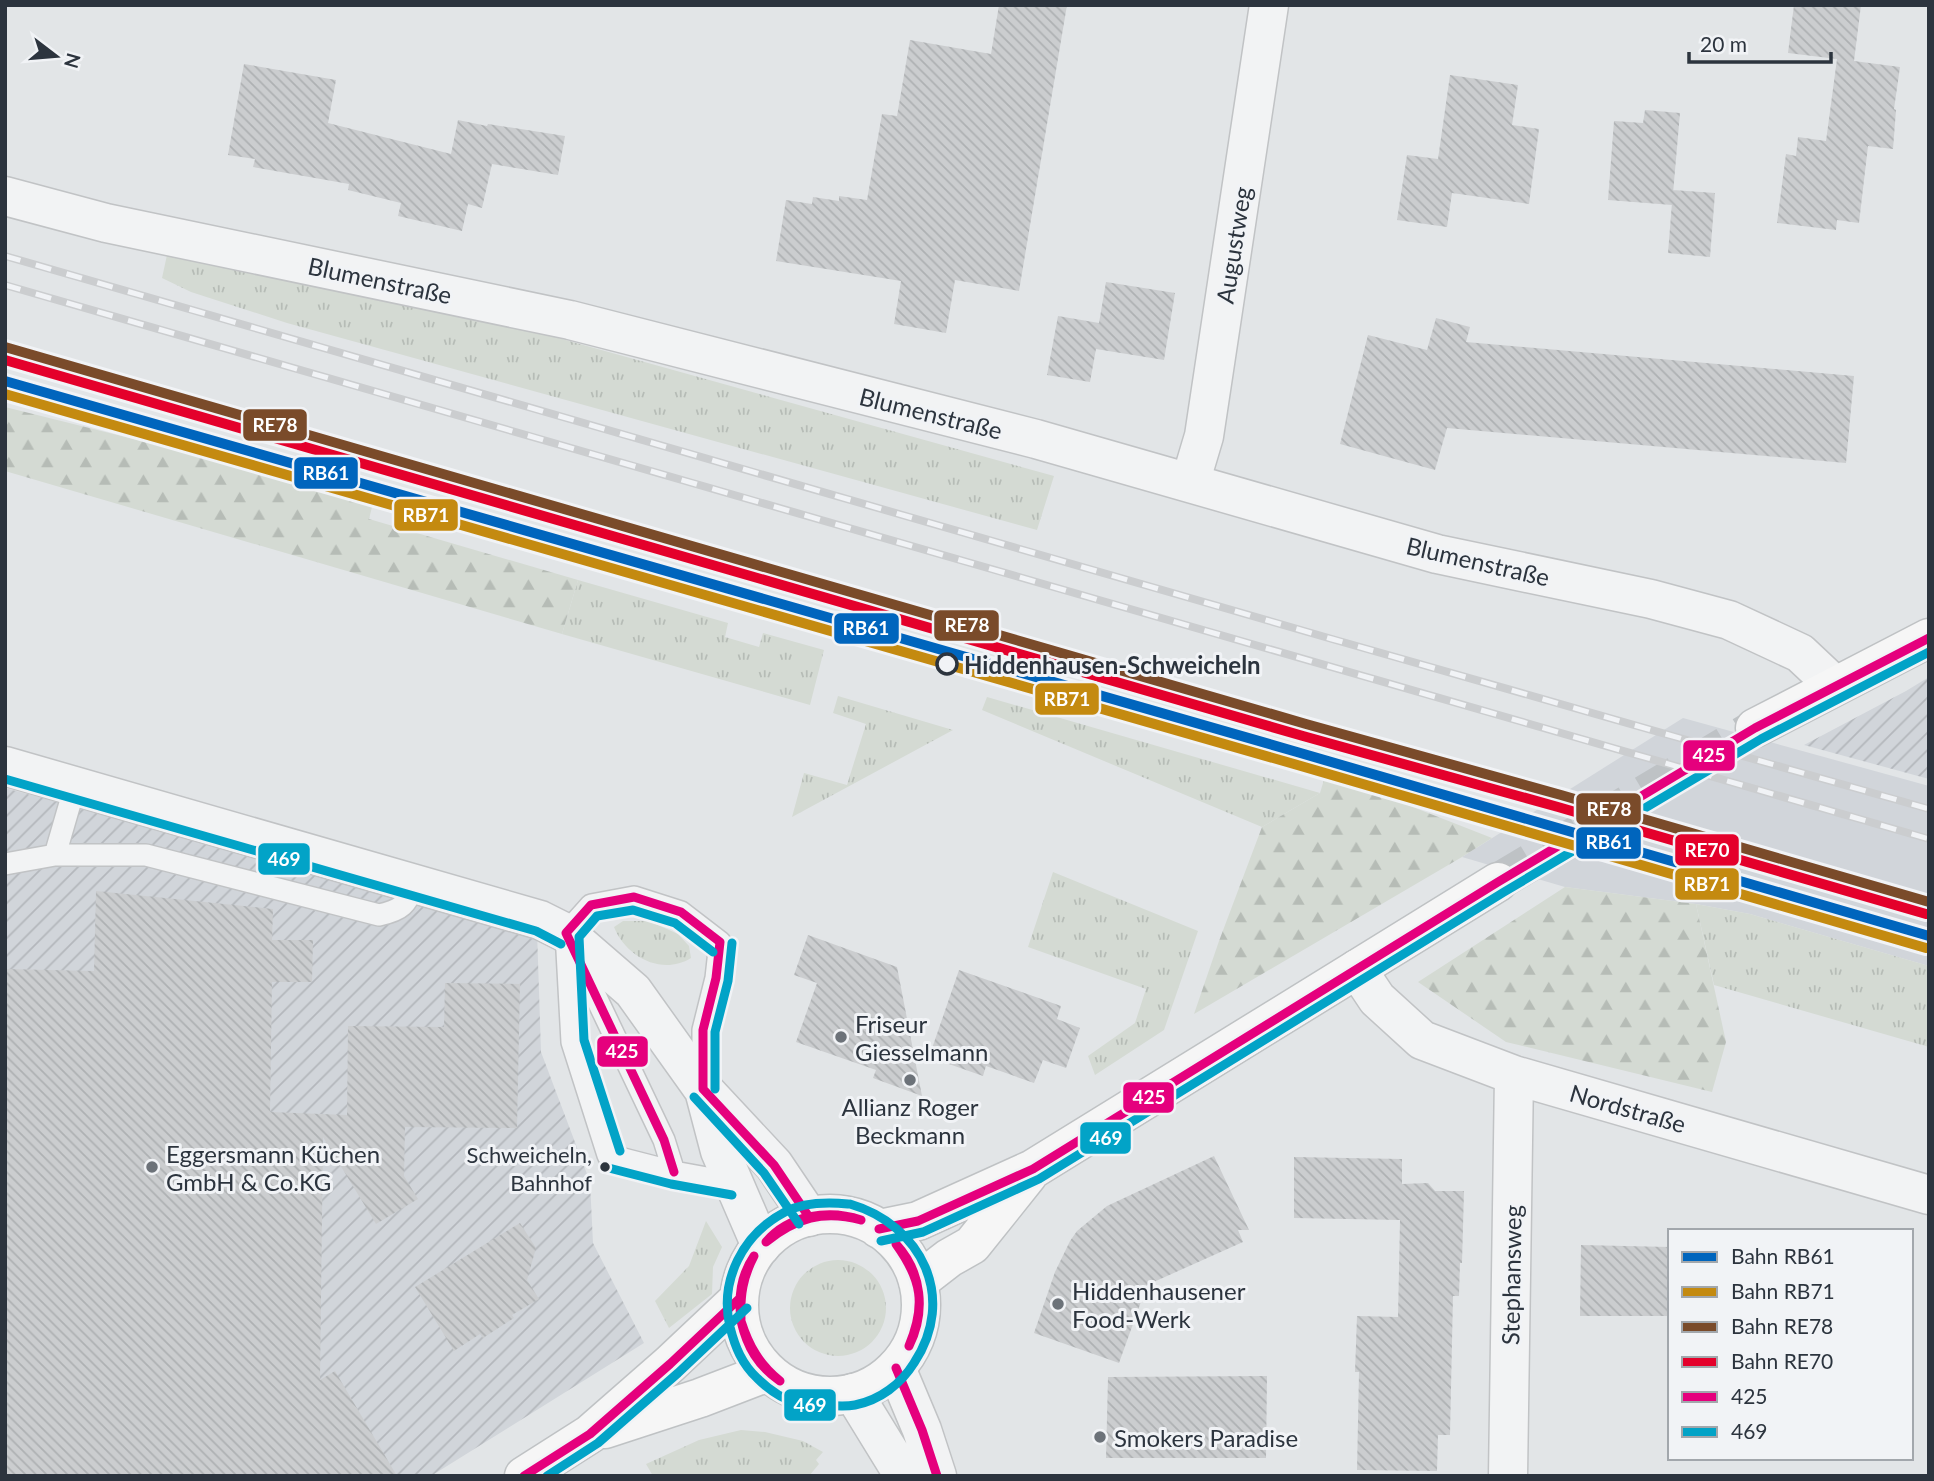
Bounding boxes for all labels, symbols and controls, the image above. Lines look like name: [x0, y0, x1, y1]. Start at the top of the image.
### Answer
north arrow: [21, 21, 91, 91]
scale bar: [1689, 21, 1831, 65]
text: 20 m: [1700, 31, 1747, 56]
text: N: [60, 51, 86, 71]
street label: Augustweg: [1209, 184, 1257, 306]
street label: Blumenstraße: [305, 251, 455, 309]
street label: Blumenstraße: [857, 381, 1005, 445]
line badge: RE78: [242, 408, 308, 442]
text: RE78: [252, 413, 298, 436]
line badge: RB61: [293, 456, 359, 490]
text: RB61: [303, 461, 349, 484]
line badge: RB71: [393, 498, 459, 532]
text: RB71: [403, 503, 449, 526]
street label: Blumenstraße: [1404, 530, 1552, 592]
line badge: RE78: [933, 609, 1000, 642]
line badge: RB61: [833, 612, 900, 645]
text: RE78: [944, 613, 990, 636]
text: RB61: [843, 616, 889, 639]
place label: Hiddenhausen-Schweicheln: [964, 650, 1261, 679]
marker: Hiddenhausen-Schweicheln: [936, 653, 958, 675]
line badge: RB71: [1034, 682, 1100, 716]
text: RB71: [1044, 687, 1090, 710]
line badge: 425: [1682, 739, 1736, 772]
text: 425: [1692, 743, 1726, 766]
line badge: RE78: [1575, 792, 1642, 826]
text: RE78: [1586, 797, 1632, 820]
line badge: RB61: [1575, 826, 1642, 860]
text: RB61: [1586, 830, 1632, 853]
line badge: RE70: [1674, 833, 1740, 867]
text: RE70: [1684, 838, 1730, 861]
line badge: 469: [257, 842, 311, 876]
text: 469: [267, 847, 301, 870]
line badge: RB71: [1674, 867, 1740, 901]
text: RB71: [1684, 872, 1730, 895]
place label: Friseur Giesselmann: [855, 1009, 988, 1066]
marker: Friseur Giesselmann: [833, 1029, 849, 1045]
line badge: 425: [596, 1035, 649, 1068]
text: 425: [605, 1039, 639, 1062]
marker: Allianz Roger Beckmann: [902, 1072, 918, 1088]
street label: Nordstraße: [1567, 1078, 1689, 1138]
line badge: 425: [1122, 1081, 1175, 1114]
text: 425: [1132, 1085, 1166, 1108]
place label: Allianz Roger Beckmann: [841, 1092, 979, 1149]
line badge: 469: [1079, 1121, 1132, 1155]
text: 469: [1089, 1126, 1123, 1149]
place label: Eggersmann Küchen GmbH & Co.KG: [166, 1139, 380, 1196]
place label: Schweicheln, Bahnhof: [467, 1141, 592, 1196]
marker: Eggersmann Küchen GmbH & Co.KG: [144, 1159, 160, 1175]
marker: Schweicheln, Bahnhof: [598, 1160, 612, 1174]
street label: Stephansweg: [1495, 1205, 1527, 1345]
legend: [1668, 1229, 1913, 1460]
text: Bahn RB61: [1731, 1243, 1835, 1268]
place label: Hiddenhausener Food-Werk: [1072, 1276, 1246, 1333]
text: Bahn RB71: [1731, 1278, 1835, 1303]
marker: Hiddenhausener Food-Werk: [1050, 1296, 1066, 1312]
text: Bahn RE78: [1731, 1313, 1833, 1338]
text: Bahn RE70: [1731, 1348, 1833, 1373]
text: 425: [1731, 1383, 1768, 1408]
line badge: 469: [783, 1388, 837, 1422]
text: 469: [793, 1393, 827, 1416]
text: 469: [1731, 1418, 1768, 1443]
place label: Smokers Paradise: [1114, 1423, 1298, 1452]
marker: Smokers Paradise: [1092, 1429, 1108, 1445]

